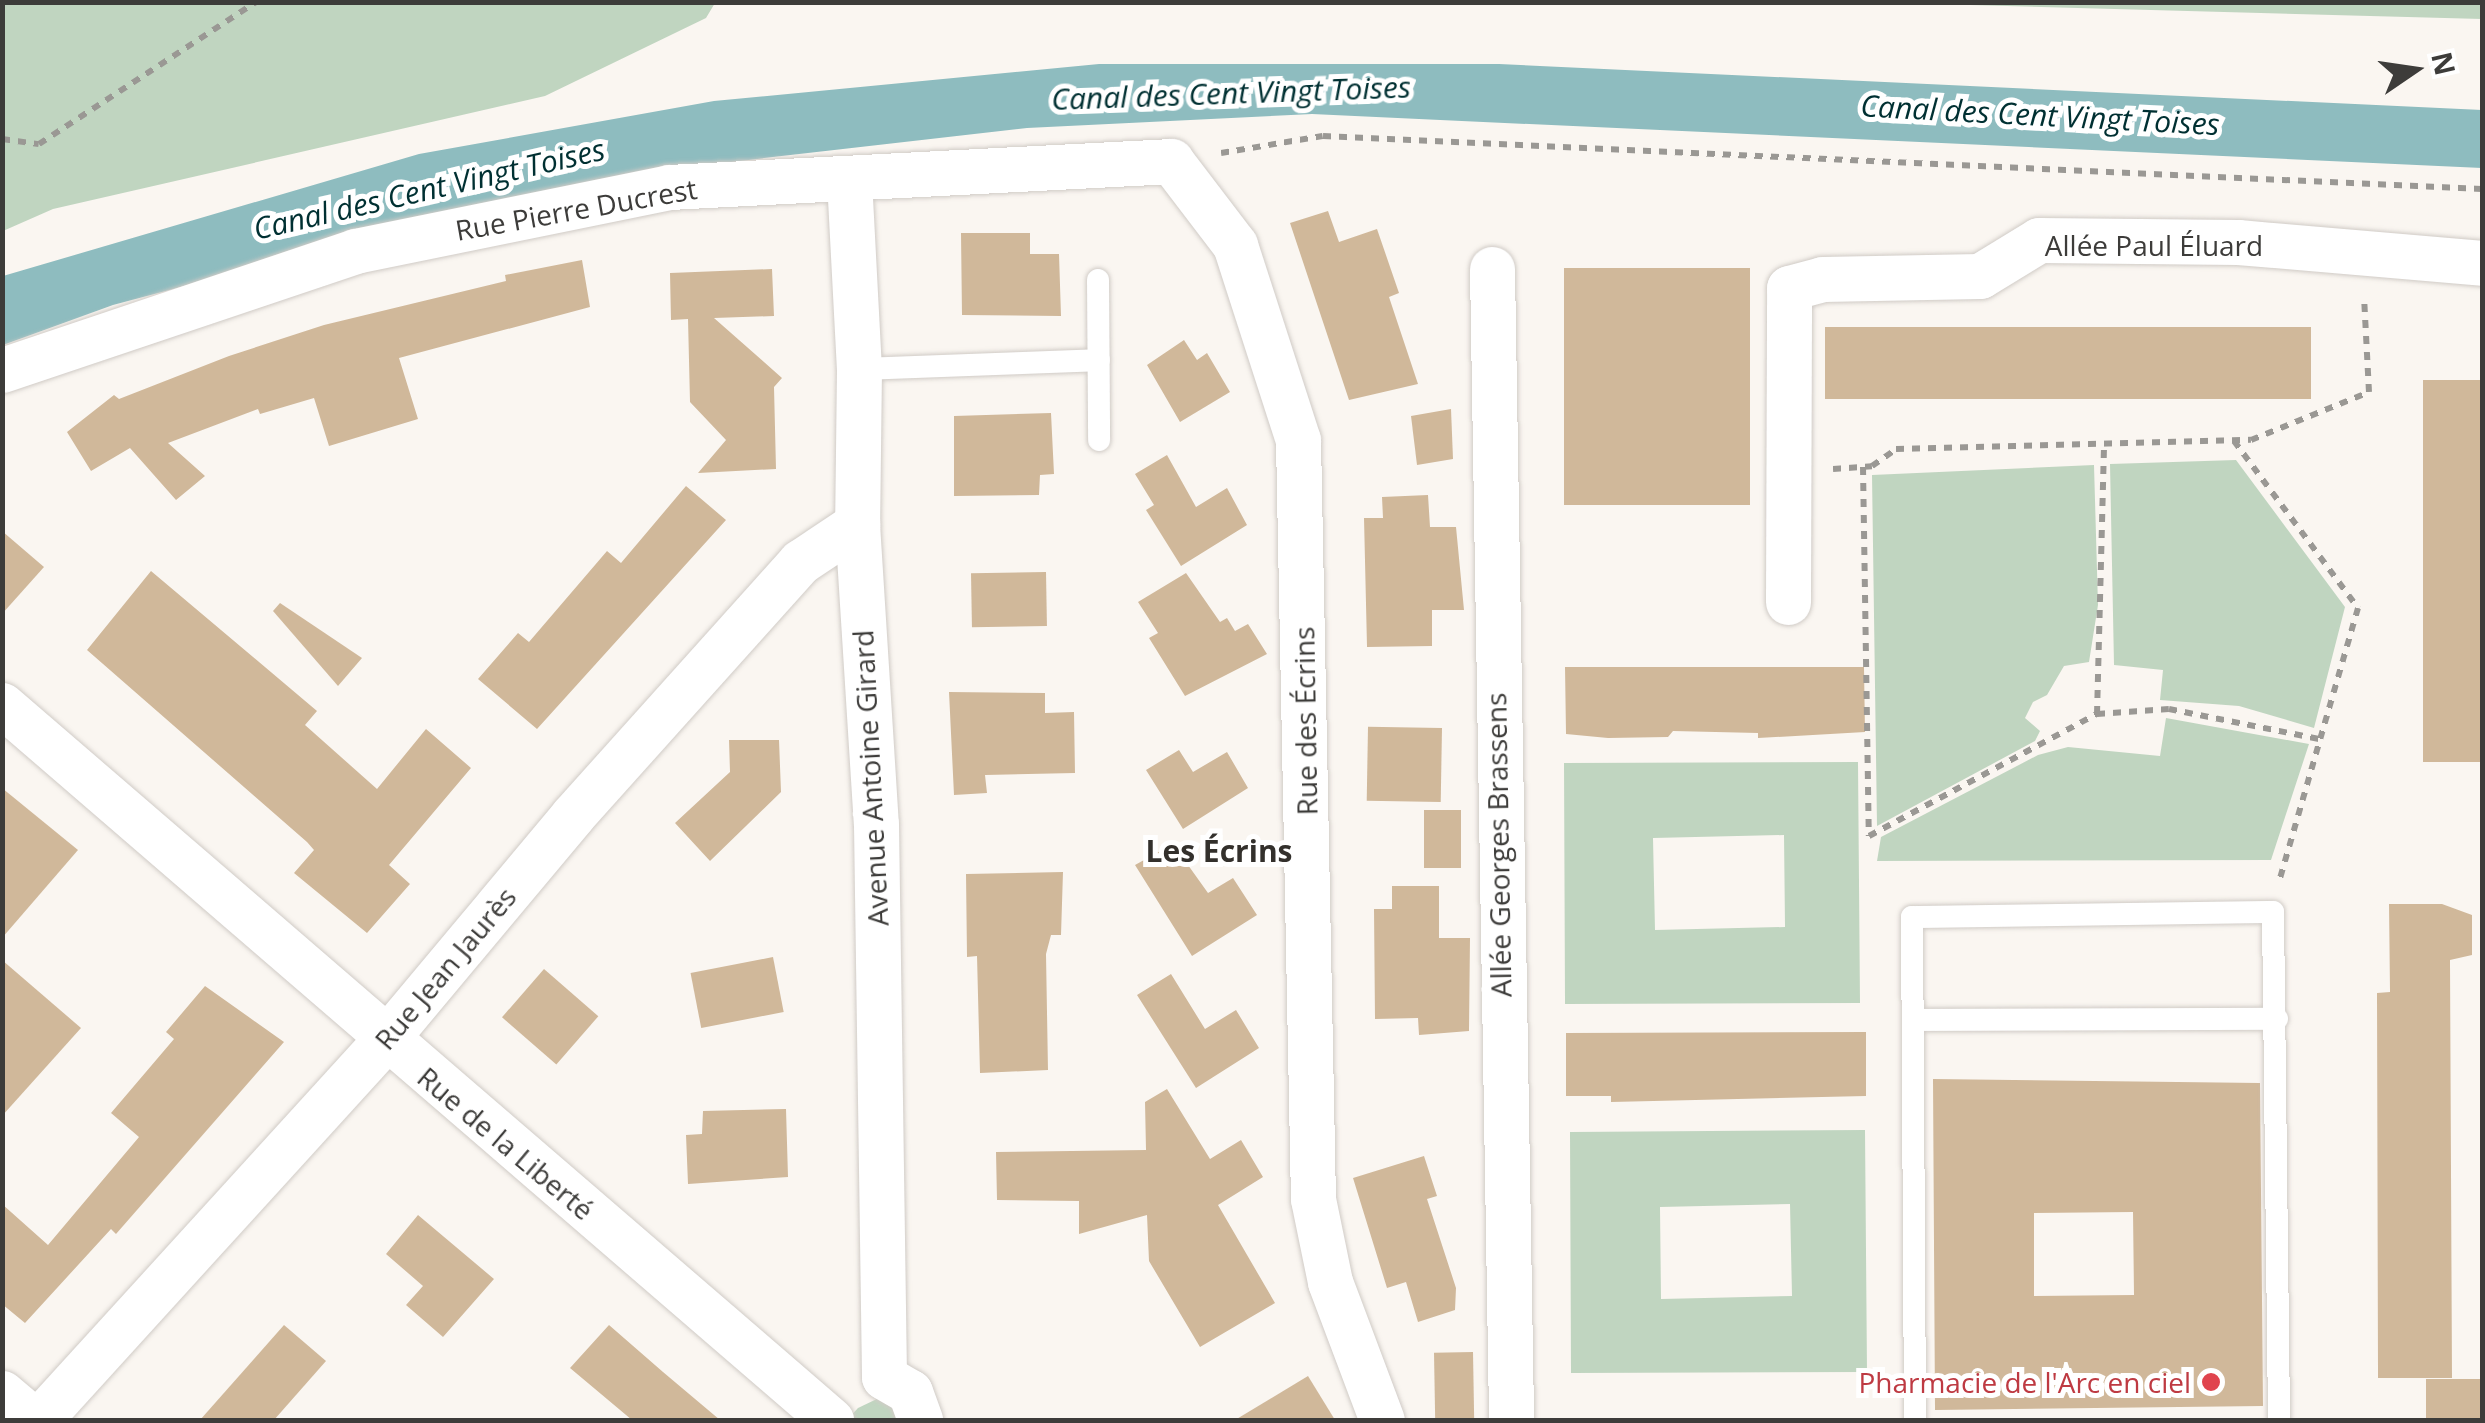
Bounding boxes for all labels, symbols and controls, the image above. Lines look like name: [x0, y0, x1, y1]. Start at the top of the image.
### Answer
north arrow: [2365, 20, 2465, 120]
text: N: [2423, 48, 2465, 79]
water label: Canal des Cent Vingt Toises: [1051, 69, 1411, 117]
water label: Canal des Cent Vingt Toises: [1860, 88, 2220, 142]
water label: Canal des Cent Vingt Toises: [250, 131, 608, 247]
street label: Rue Pierre Ducrest: [453, 171, 699, 247]
street label: Allée Paul Éluard: [2045, 228, 2263, 262]
street label: Rue des Écrins: [1287, 626, 1323, 816]
street label: Avenue Antoine Girard: [845, 629, 895, 927]
street label: Allée Georges Brassens: [1479, 692, 1517, 998]
district label: Les Écrins: [1145, 833, 1293, 869]
street label: Rue Jean Jaurès: [367, 880, 523, 1056]
street label: Rue de la Liberté: [411, 1060, 601, 1226]
place label: Pharmacie de l'Arc en ciel: [1858, 1365, 2191, 1399]
marker: Pharmacie de l'Arc en ciel: [2200, 1371, 2222, 1393]

